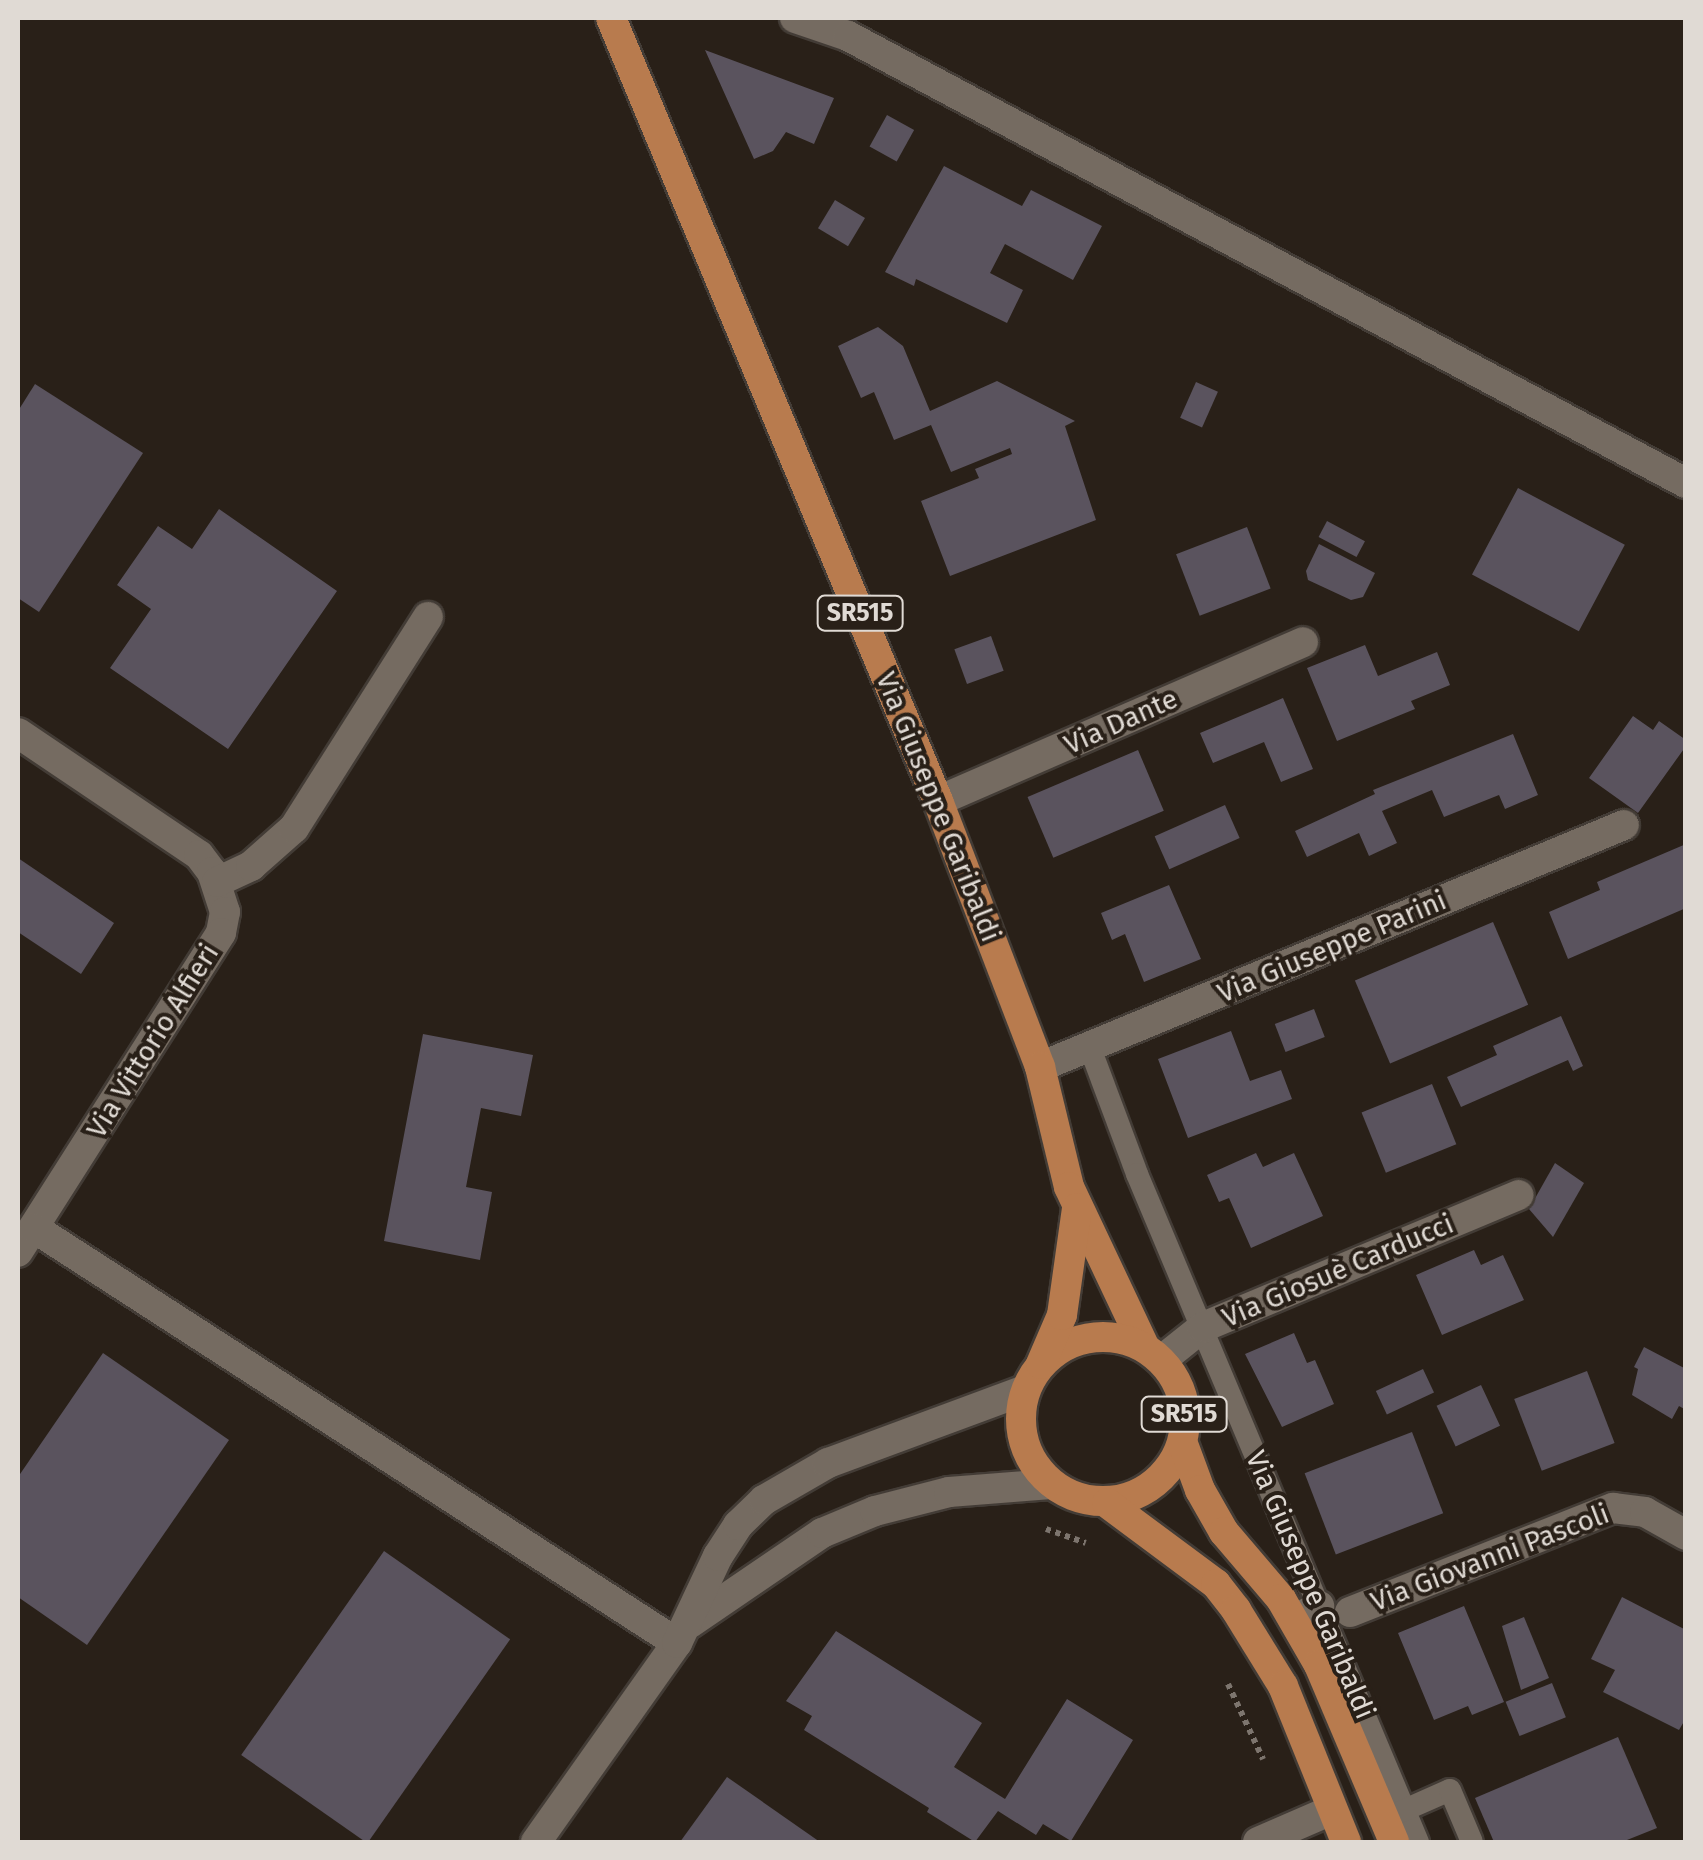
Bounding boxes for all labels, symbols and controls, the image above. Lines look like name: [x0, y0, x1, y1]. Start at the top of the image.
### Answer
road number: SR515: [815, 593, 905, 633]
street label: Via Giuseppe Garibaldi: [869, 667, 1007, 947]
street label: Via Dante: [1059, 682, 1183, 762]
street label: Via Giuseppe Parini: [1213, 884, 1451, 1010]
street label: Via Vittorio Alfieri: [80, 938, 226, 1144]
street label: Via Giosuè Carducci: [1217, 1207, 1459, 1335]
road number: SR515: [1139, 1394, 1229, 1434]
street label: Via Giuseppe Garibaldi: [1238, 1446, 1382, 1724]
street label: Via Giovanni Pascoli: [1366, 1497, 1614, 1619]

